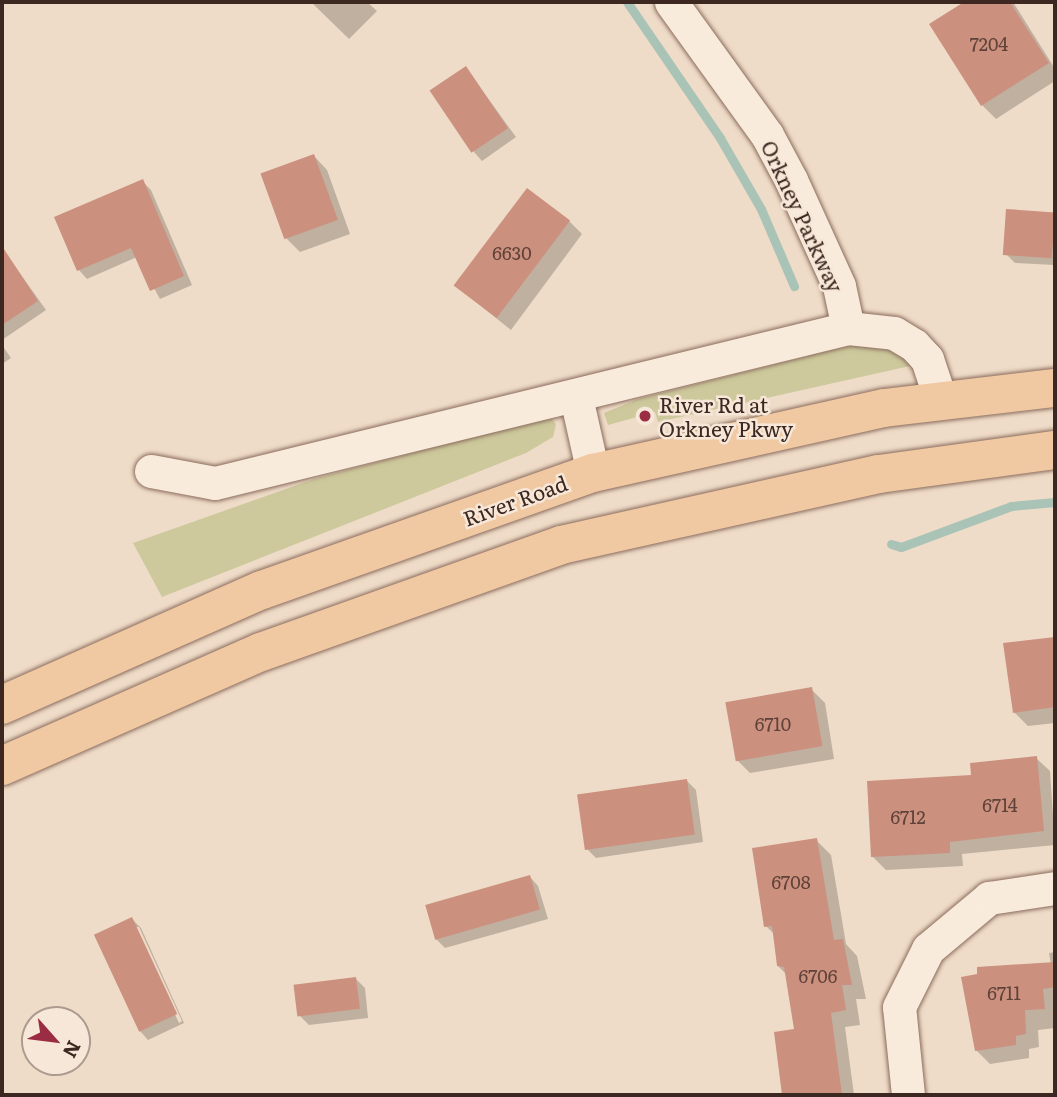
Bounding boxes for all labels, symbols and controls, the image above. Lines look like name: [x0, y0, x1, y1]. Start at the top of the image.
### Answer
house number: 7204: [970, 33, 1008, 55]
street label: Orkney Parkway: [757, 136, 849, 296]
house number: 6630: [492, 242, 532, 264]
place label: River Rd at Orkney Pkwy: [659, 391, 793, 441]
marker: River Rd at Orkney Pkwy: [637, 408, 653, 424]
street label: River Road: [459, 469, 571, 531]
house number: 6710: [755, 713, 791, 735]
house number: 6714: [982, 794, 1018, 816]
house number: 6712: [890, 806, 926, 828]
house number: 6708: [771, 871, 811, 893]
house number: 6706: [799, 965, 837, 987]
house number: 6711: [987, 982, 1021, 1004]
north arrow: [21, 1006, 91, 1076]
text: N: [57, 1036, 89, 1064]

